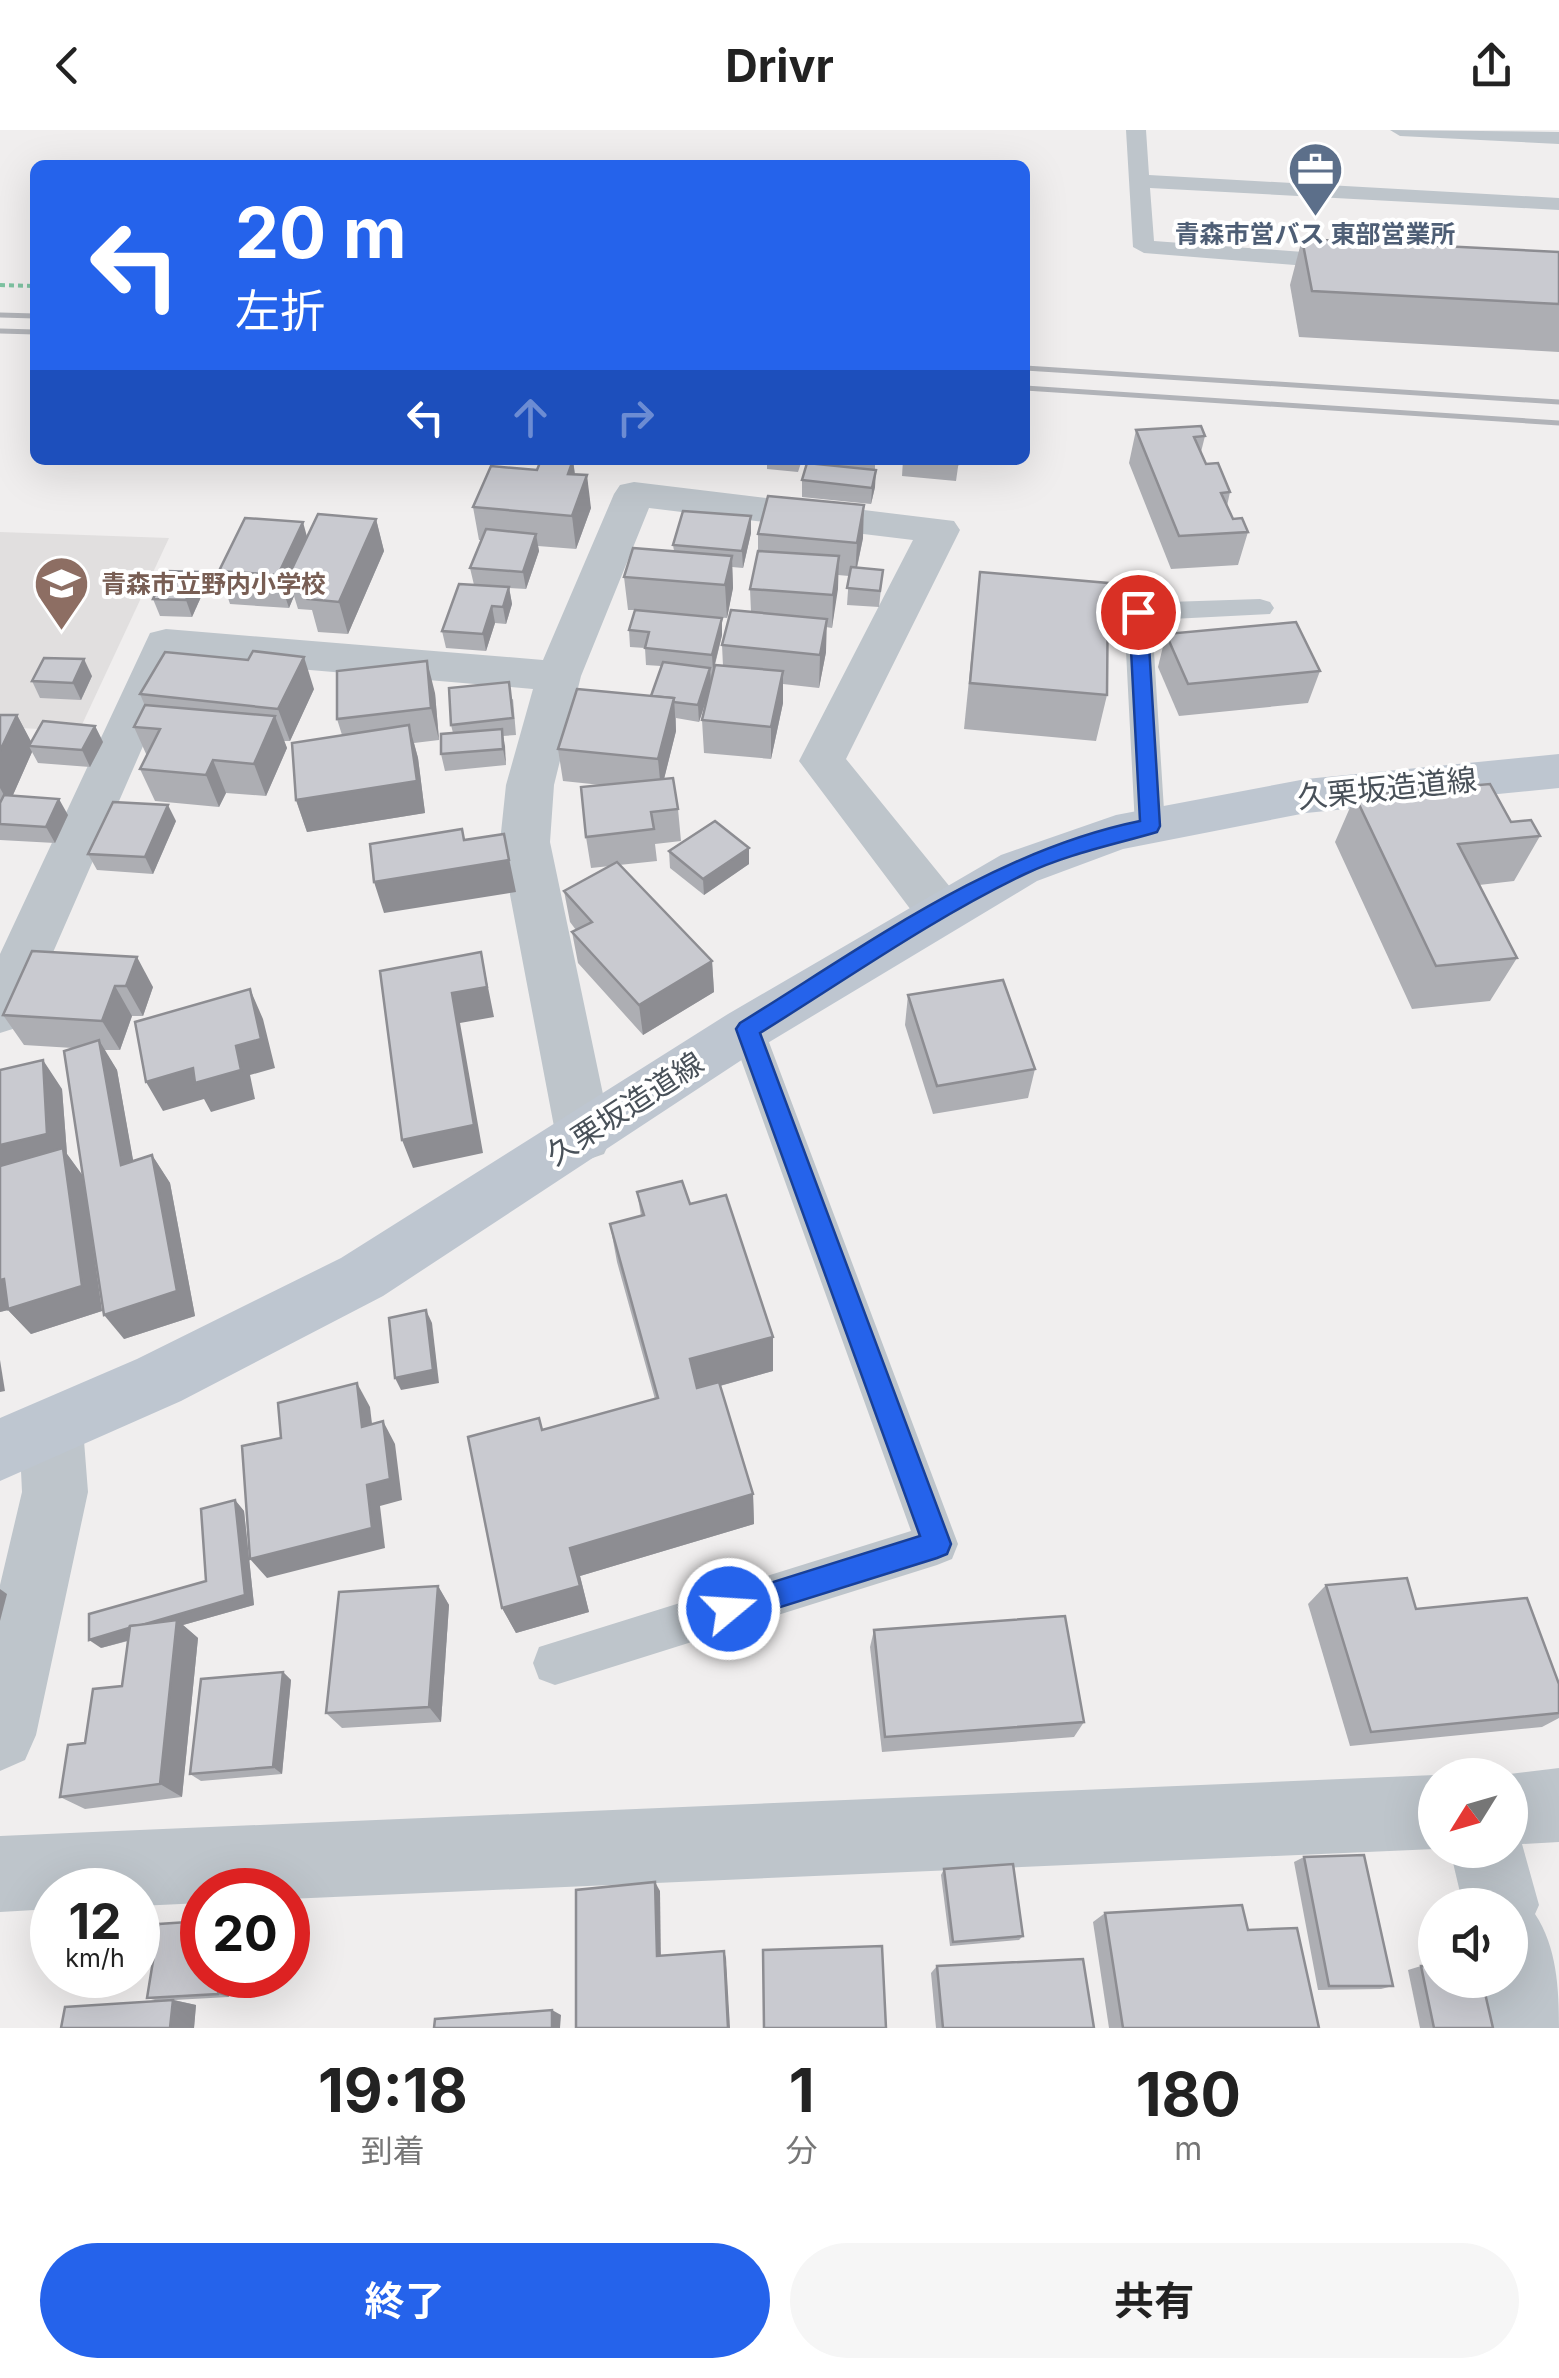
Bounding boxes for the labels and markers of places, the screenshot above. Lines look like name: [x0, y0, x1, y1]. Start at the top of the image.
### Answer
office icon: 青森市営バス 東部営業所: [1285, 139, 1345, 218]
place label: 青森市営バス 東部営業所: [1175, 219, 1455, 249]
school or university icon: 青森市立野内小学校: [32, 554, 92, 633]
place label: 青森市立野内小学校: [101, 569, 326, 599]
pin: [1096, 570, 1181, 655]

